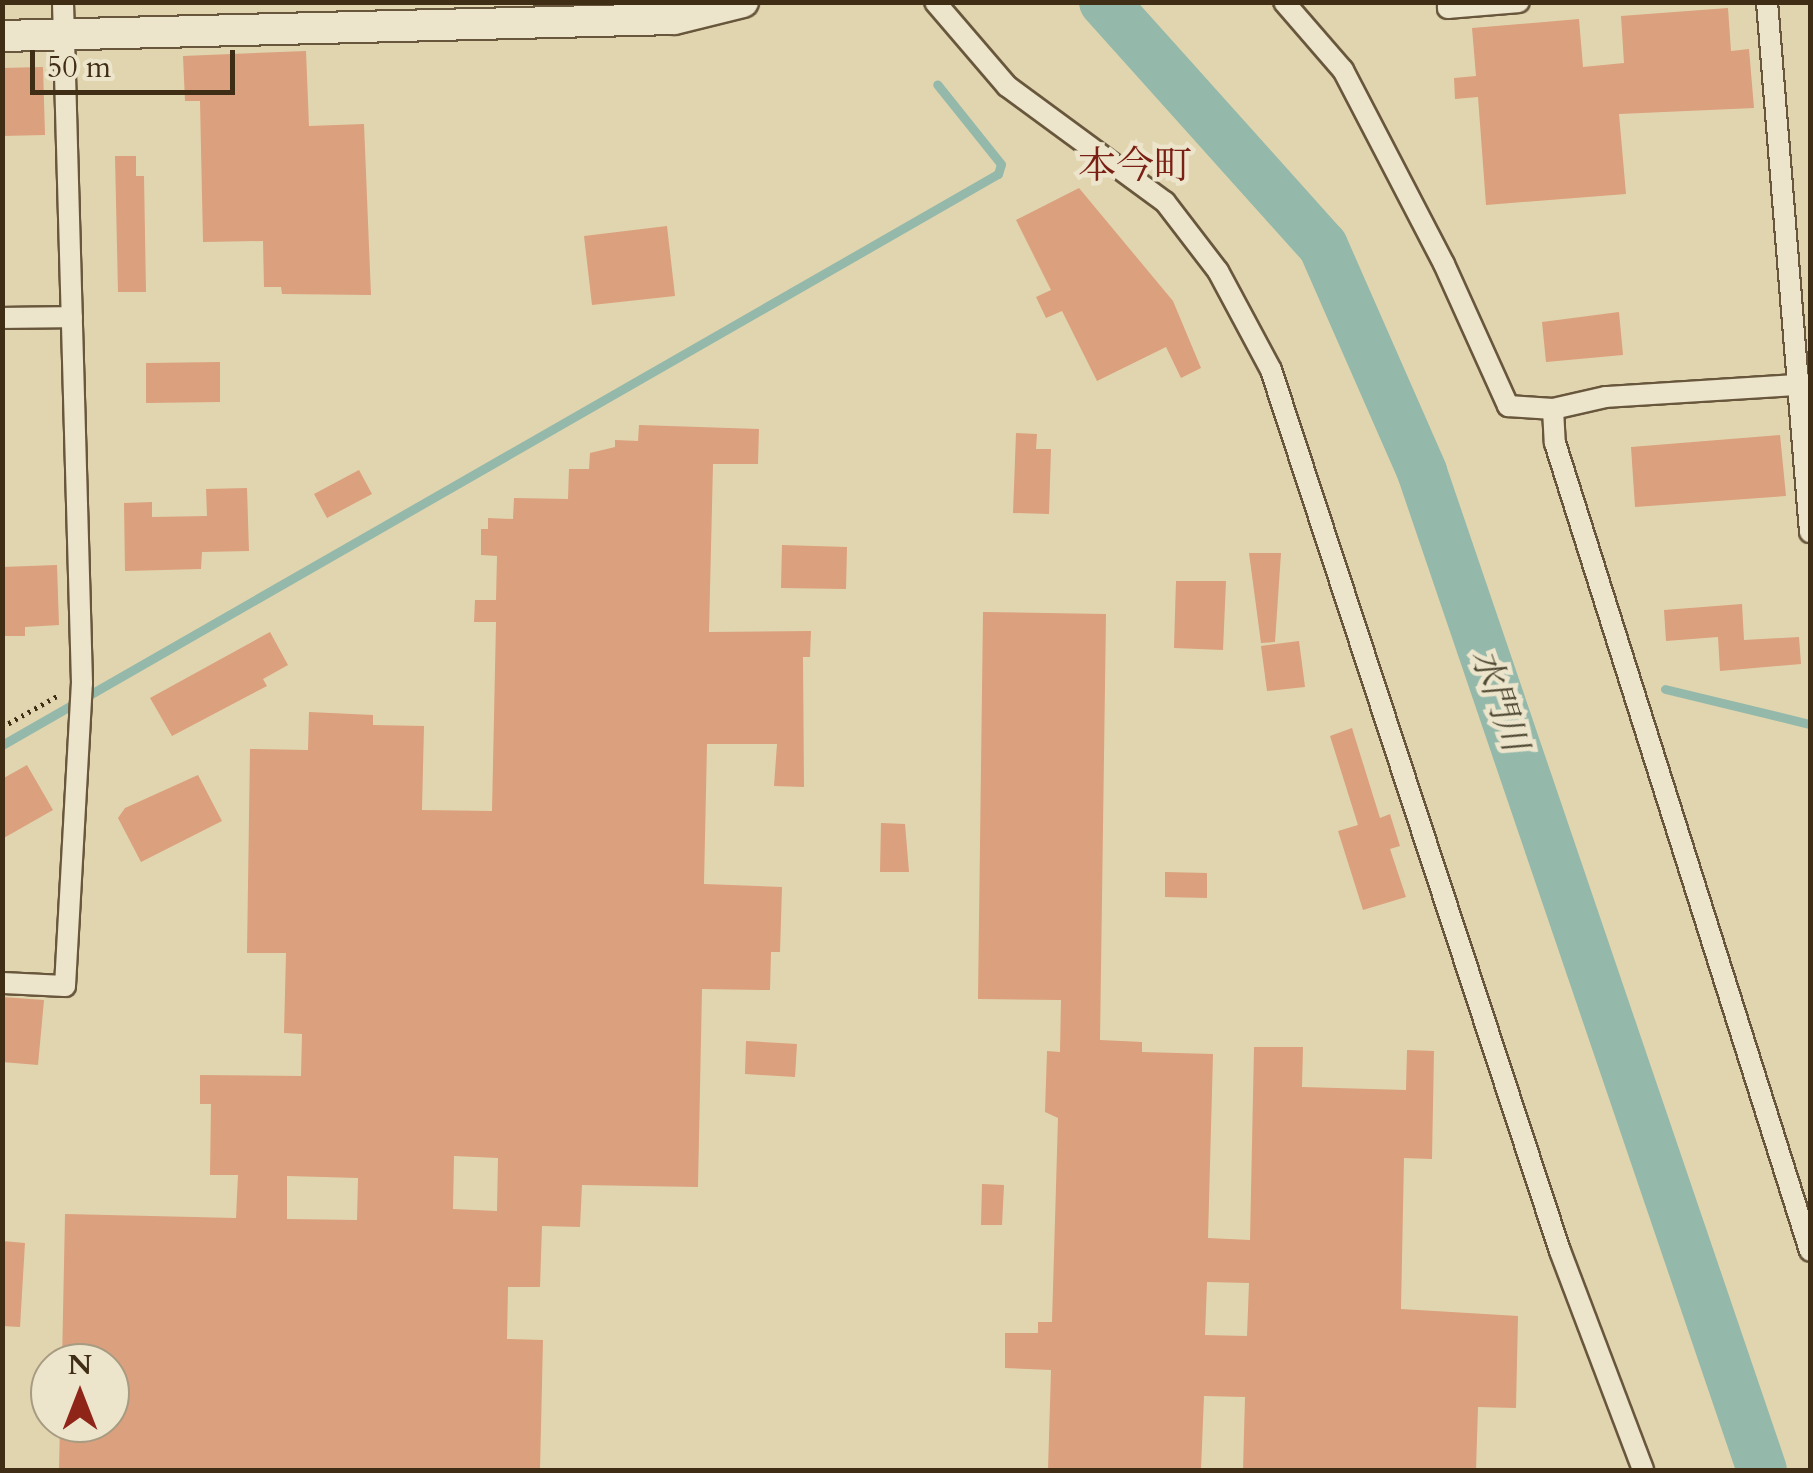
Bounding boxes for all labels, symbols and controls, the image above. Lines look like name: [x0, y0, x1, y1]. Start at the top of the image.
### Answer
scale bar: [35, 30, 240, 92]
text: 50 m: [47, 47, 111, 88]
district label: 本今町: [1078, 144, 1192, 190]
water label: 水門川: [1462, 644, 1536, 756]
north arrow: [30, 1343, 130, 1443]
text: N: [68, 1346, 92, 1384]

